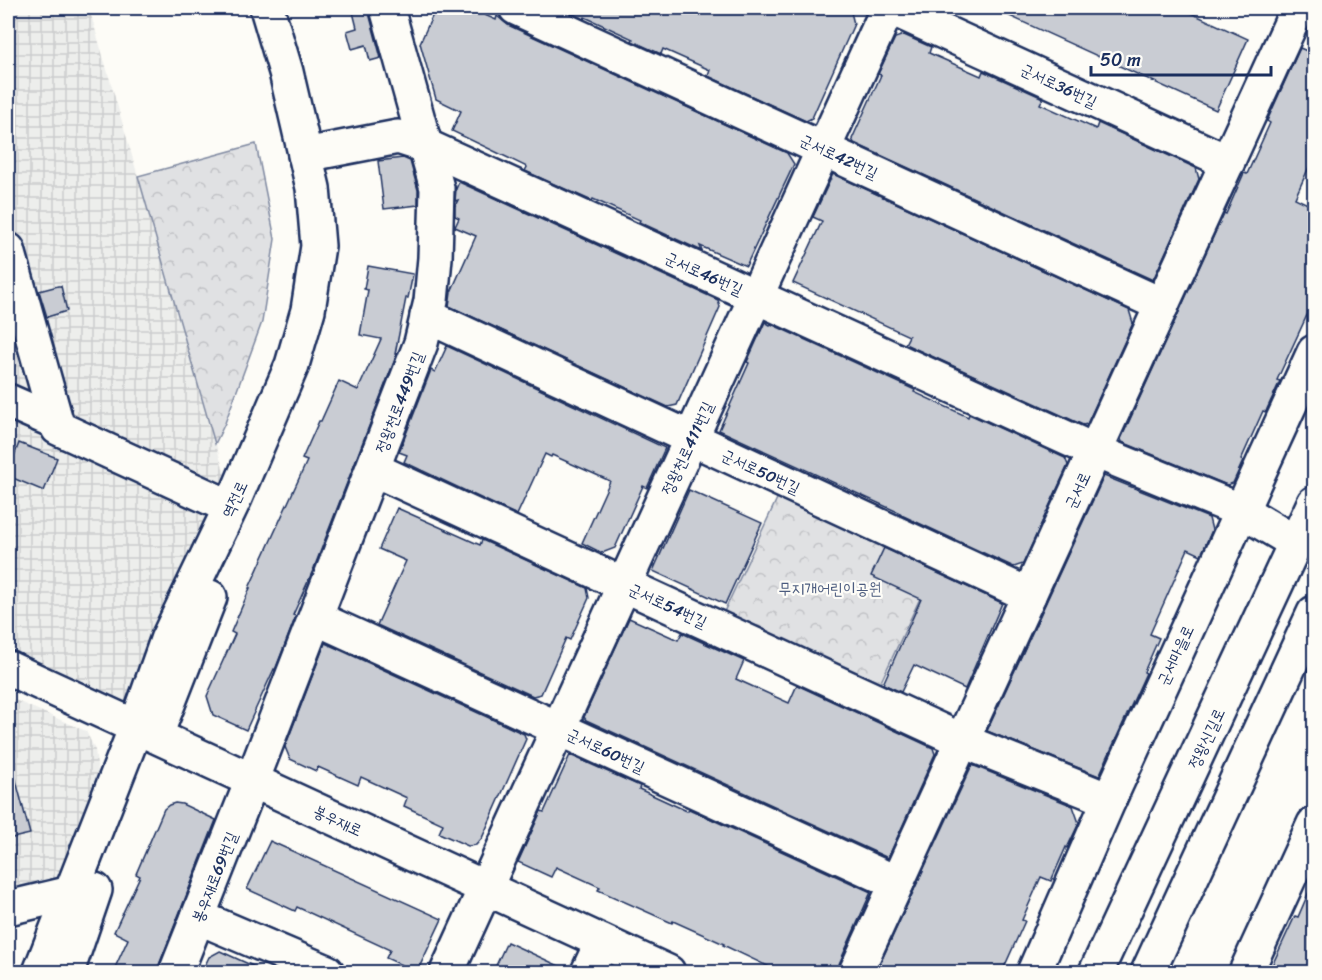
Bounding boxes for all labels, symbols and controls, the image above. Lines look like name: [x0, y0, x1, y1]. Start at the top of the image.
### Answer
scale bar: [1091, 39, 1271, 77]
text: 50 m: [1100, 44, 1141, 76]
street label: 군서로36번길: [1015, 55, 1102, 116]
street label: 군서로42번길: [795, 126, 883, 187]
street label: 군서로46번길: [660, 243, 748, 304]
street label: 정왕천로449번길: [367, 347, 432, 457]
street label: 정왕천로411번길: [653, 396, 722, 500]
street label: 군서로50번길: [716, 441, 805, 502]
street label: 군서로: [1056, 467, 1099, 514]
street label: 역전로: [213, 476, 256, 523]
park label: 무지개어린이공원: [779, 574, 882, 603]
street label: 군서로54번길: [624, 575, 712, 636]
street label: 군서마을로: [1149, 620, 1202, 691]
street label: 정왕신길로: [1180, 703, 1233, 774]
street label: 군서로60번길: [562, 720, 650, 781]
street label: 봉우재로: [308, 796, 367, 844]
street label: 봉우재로69번길: [183, 827, 246, 927]

